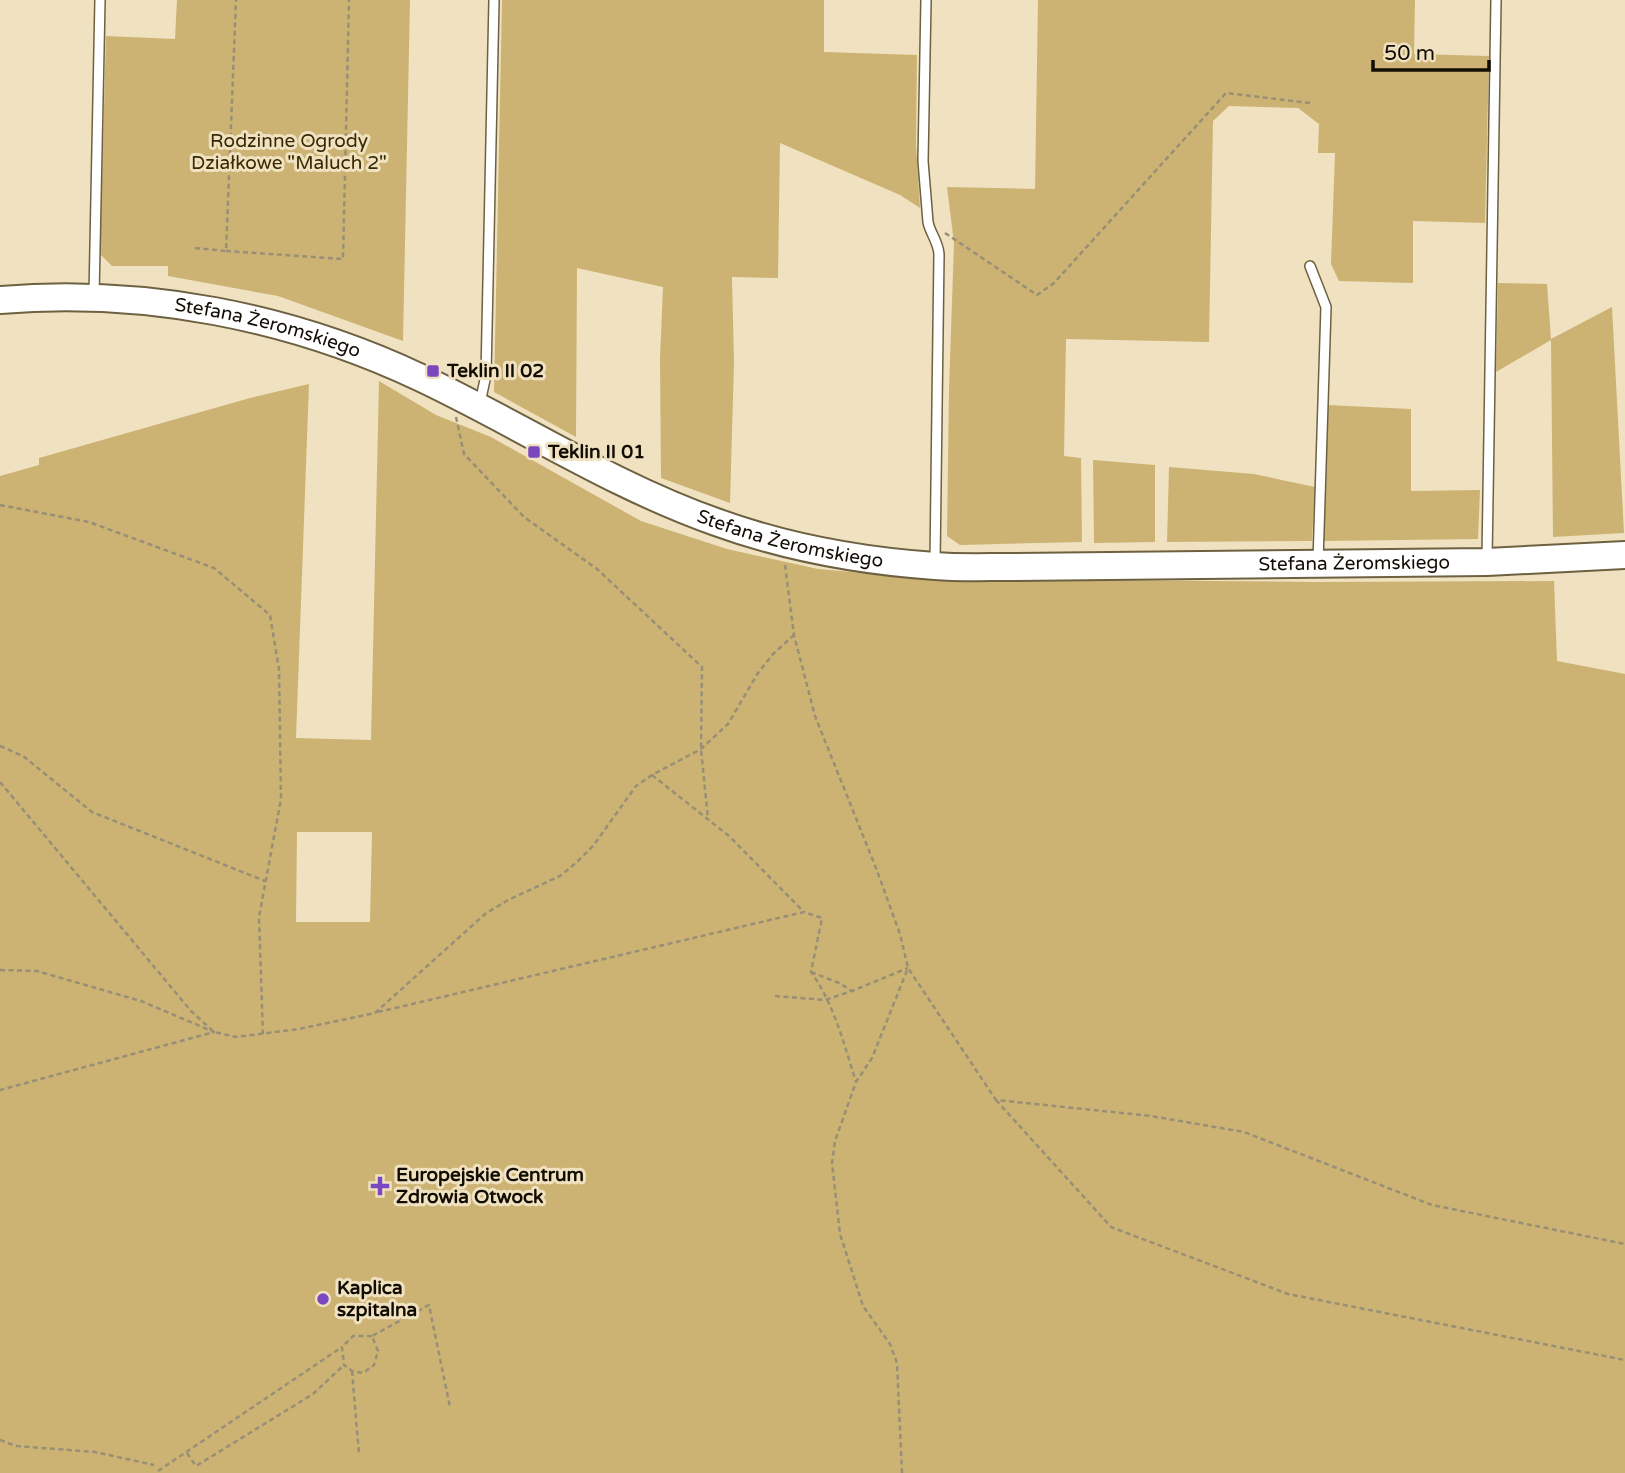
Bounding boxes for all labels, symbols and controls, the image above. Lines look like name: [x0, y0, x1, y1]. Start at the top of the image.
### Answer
scale bar: [1373, 28, 1488, 72]
text: 50 m: [1384, 41, 1435, 66]
park label: Rodzinne Ogrody Działkowe "Maluch 2": [191, 130, 387, 174]
street label: Stefana Żeromskiego: [173, 294, 364, 362]
place label: Teklin II 02: [446, 360, 544, 382]
marker: Teklin II 02: [425, 363, 441, 379]
place label: Teklin II 01: [547, 441, 645, 463]
marker: Teklin II 01: [526, 444, 542, 460]
street label: Stefana Żeromskiego: [694, 505, 885, 572]
street label: Stefana Żeromskiego: [1258, 551, 1450, 575]
place label: Europejskie Centrum Zdrowia Otwock: [396, 1164, 584, 1208]
marker: Europejskie Centrum Zdrowia Otwock: [370, 1176, 390, 1196]
place label: Kaplica szpitalna: [337, 1277, 417, 1322]
marker: Kaplica szpitalna: [315, 1291, 331, 1307]

